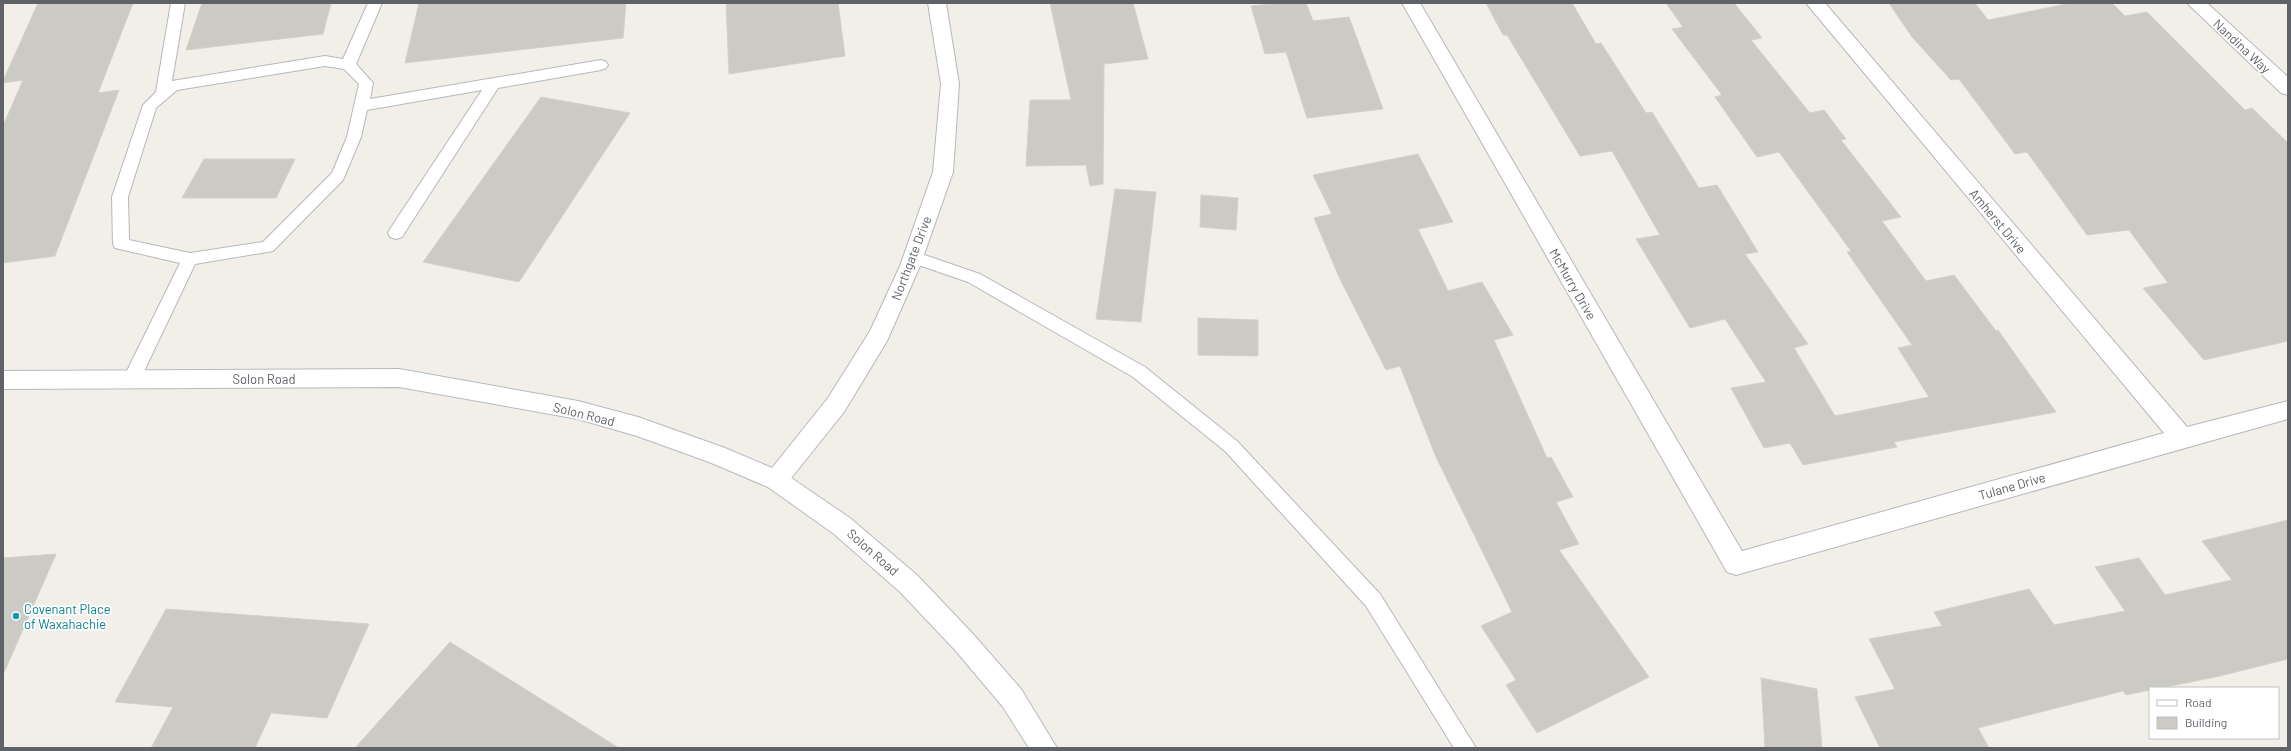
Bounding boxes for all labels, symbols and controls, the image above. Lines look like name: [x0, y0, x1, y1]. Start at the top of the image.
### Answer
street label: Nandina Way: [2210, 15, 2274, 77]
street label: Amherst Drive: [1966, 185, 2030, 257]
street label: Northgate Drive: [888, 213, 934, 302]
street label: McMurry Drive: [1546, 245, 1600, 323]
street label: Solon Road: [232, 371, 296, 387]
street label: Solon Road: [551, 399, 617, 429]
street label: Tulane Drive: [1977, 469, 2047, 503]
street label: Solon Road: [844, 525, 902, 579]
place label: Covenant Place of Waxahachie: [24, 601, 111, 632]
marker: Covenant Place of Waxahachie: [11, 611, 21, 621]
legend: [2149, 687, 2279, 739]
text: Road: [2185, 695, 2212, 709]
text: Building: [2185, 715, 2227, 729]

